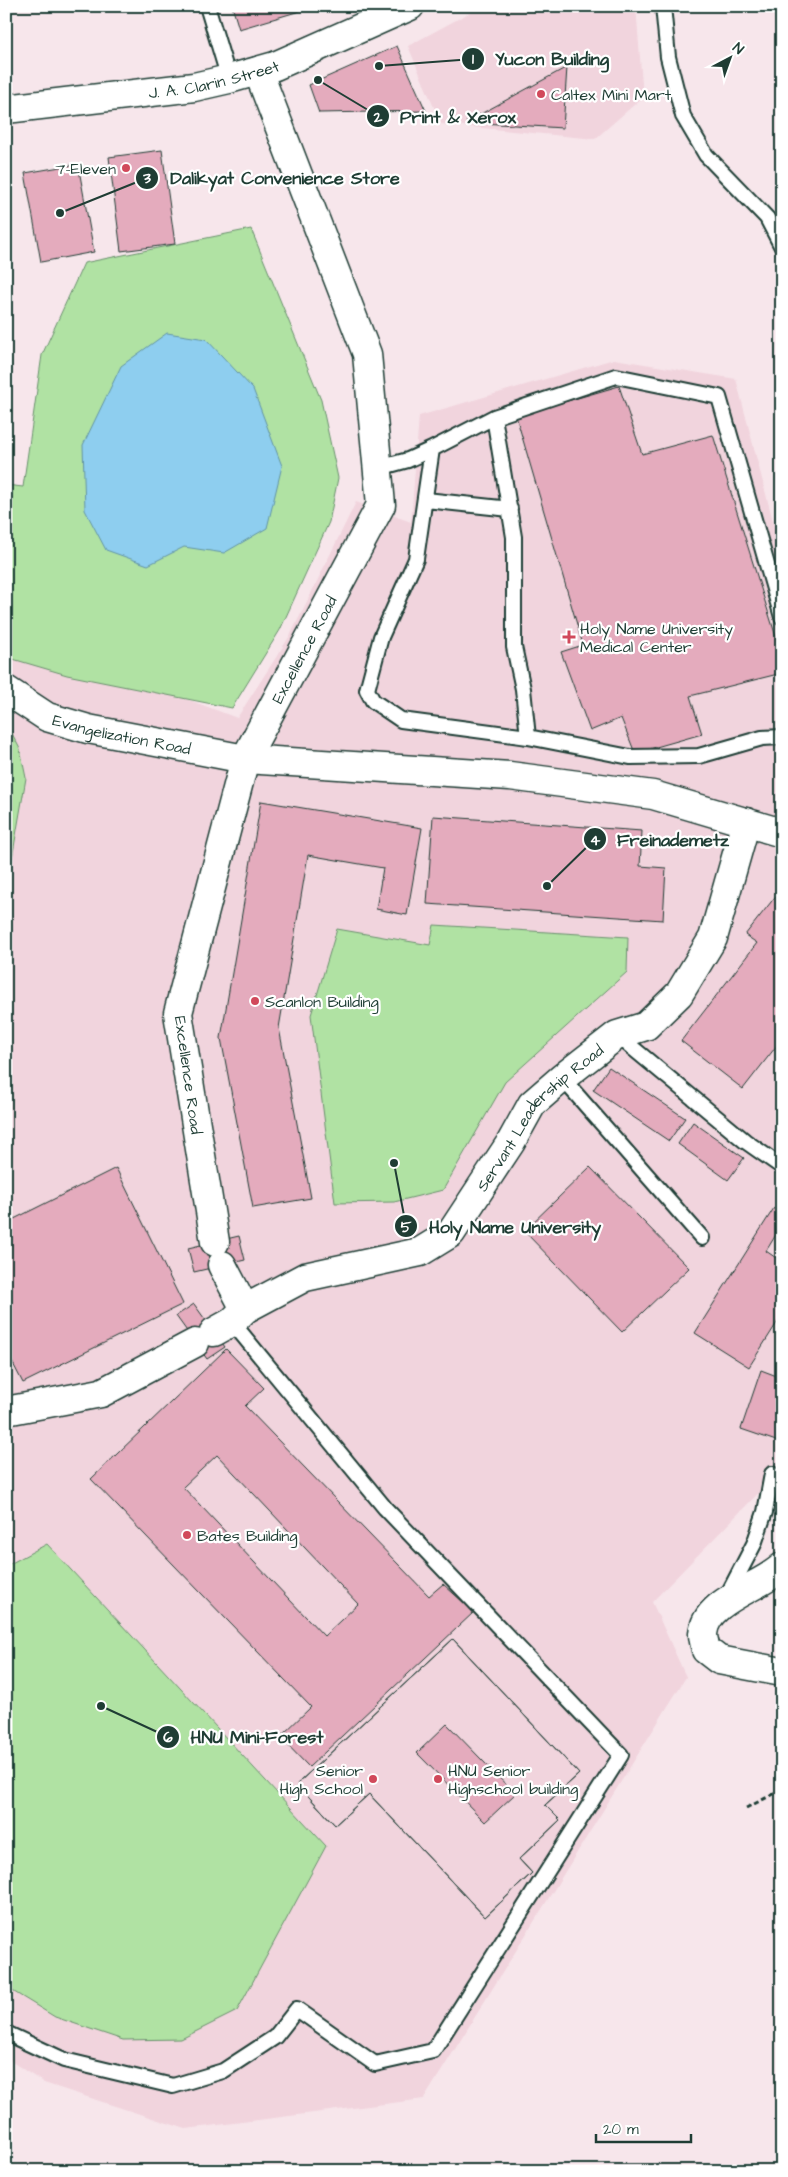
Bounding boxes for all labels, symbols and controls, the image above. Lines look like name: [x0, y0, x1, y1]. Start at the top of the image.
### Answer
north arrow: [706, 32, 756, 82]
text: N: [728, 39, 748, 60]
callout: Yucon Building: [460, 43, 619, 76]
text: Yucon Building: [495, 47, 610, 73]
text: 1: [472, 49, 474, 70]
street label: J. A. Clarin Street: [147, 55, 284, 104]
place label: Caltex Mini Mart: [551, 84, 672, 106]
marker: Caltex Mini Mart: [535, 88, 547, 100]
callout: Print & Xerox: [365, 100, 526, 133]
text: Print & Xerox: [400, 105, 516, 130]
text: 2: [373, 107, 383, 128]
place label: 7-Eleven: [56, 158, 116, 180]
marker: 7-Eleven: [120, 162, 132, 174]
callout: Dalikyat Convenience Store: [135, 162, 409, 195]
text: Dalikyat Convenience Store: [170, 166, 400, 192]
text: 3: [142, 168, 151, 189]
street label: Excellence Road: [267, 592, 342, 708]
place label: Holy Name University Medical Center: [580, 618, 733, 658]
marker: Holy Name University Medical Center: [562, 630, 576, 644]
street label: Evangelization Road: [50, 709, 193, 760]
callout: Freinademetz: [582, 823, 739, 856]
text: Freinademetz: [617, 828, 730, 853]
text: 4: [590, 830, 601, 851]
place label: Scanlon Building: [265, 991, 379, 1014]
marker: Scanlon Building: [249, 995, 261, 1007]
street label: Excellence Road: [169, 1014, 207, 1136]
street label: Servant Leadership Road: [472, 1040, 608, 1196]
callout: Holy Name University: [394, 1210, 611, 1243]
text: Holy Name University: [429, 1215, 601, 1241]
text: 5: [401, 1217, 412, 1238]
place label: Bates Building: [197, 1525, 297, 1548]
marker: Bates Building: [181, 1529, 193, 1541]
callout: HNU Mini-Forest: [155, 1720, 333, 1753]
text: HNU Mini-Forest: [191, 1725, 324, 1750]
text: 6: [163, 1727, 173, 1748]
place label: Senior High School: [279, 1760, 363, 1801]
place label: HNU Senior Highschool building: [448, 1760, 578, 1801]
marker: Senior High School: [367, 1773, 379, 1785]
marker: HNU Senior Highschool building: [432, 1773, 444, 1785]
scale bar: [596, 2112, 690, 2144]
text: 20 m: [603, 2119, 639, 2140]

